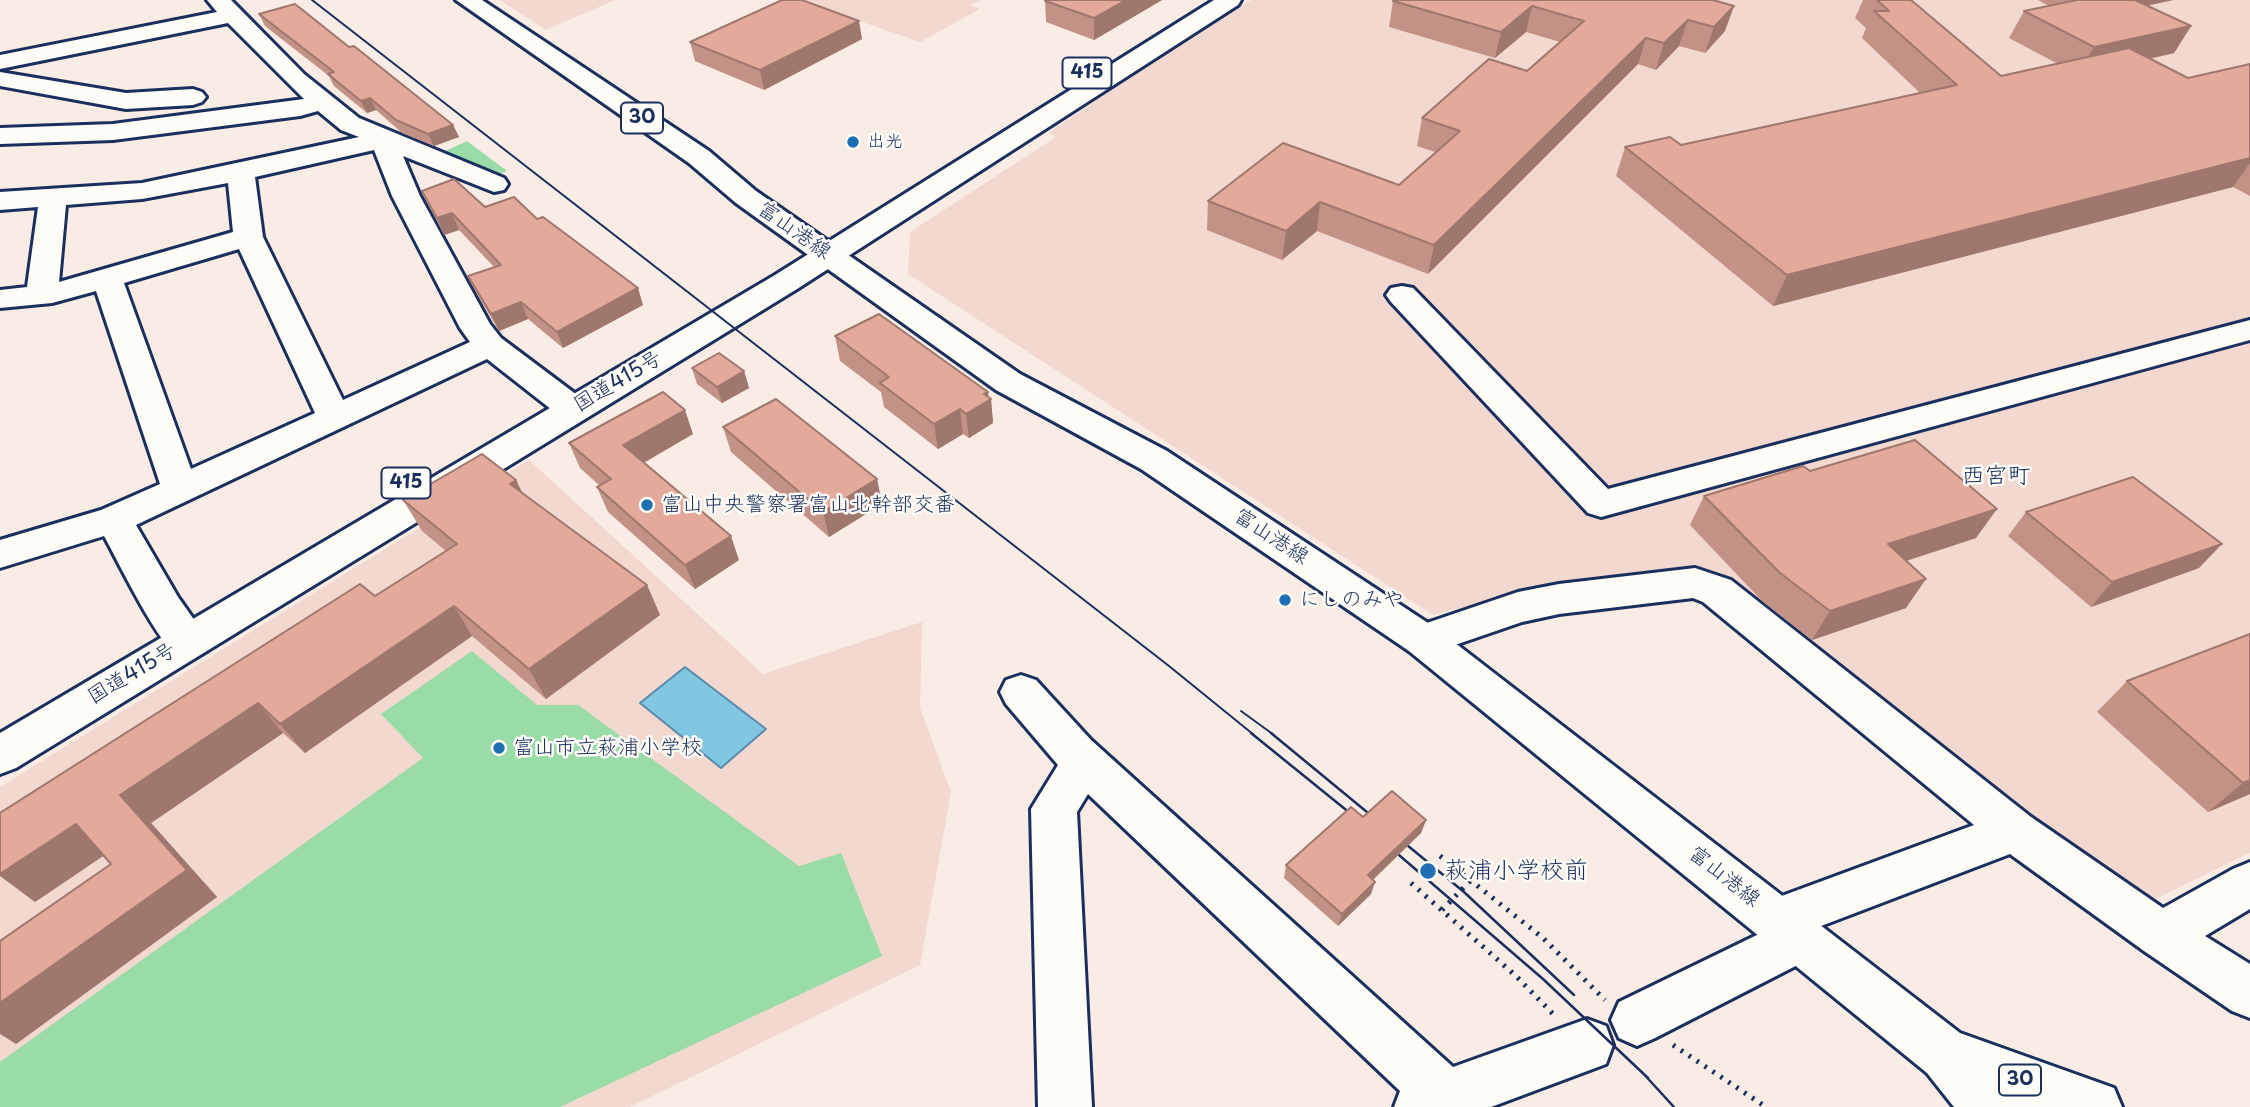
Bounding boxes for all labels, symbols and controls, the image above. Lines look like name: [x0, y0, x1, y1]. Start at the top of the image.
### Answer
road number: 415: [1062, 58, 1112, 88]
road number: 30: [621, 102, 663, 134]
place label: 出光: [867, 131, 903, 153]
marker: 出光: [845, 134, 861, 150]
street label: 富山港線: [752, 197, 836, 265]
street label: 国道415号: [569, 346, 667, 418]
district label: 西宮町: [1962, 463, 2030, 491]
road number: 415: [382, 468, 430, 498]
place label: 富山中央警察署富山北幹部交番: [661, 492, 955, 518]
marker: 富山中央警察署富山北幹部交番: [639, 497, 655, 513]
street label: 富山港線: [1229, 504, 1313, 570]
place label: にしのみや: [1299, 587, 1404, 613]
marker: にしのみや: [1277, 592, 1293, 608]
street label: 国道415号: [83, 638, 181, 710]
place label: 富山市立萩浦小学校: [513, 735, 702, 761]
marker: 富山市立萩浦小学校: [491, 740, 507, 756]
street label: 富山港線: [1683, 841, 1765, 913]
place label: 萩浦小学校前: [1444, 857, 1588, 885]
marker: 萩浦小学校前: [1418, 861, 1438, 881]
road number: 30: [1999, 1064, 2041, 1096]

